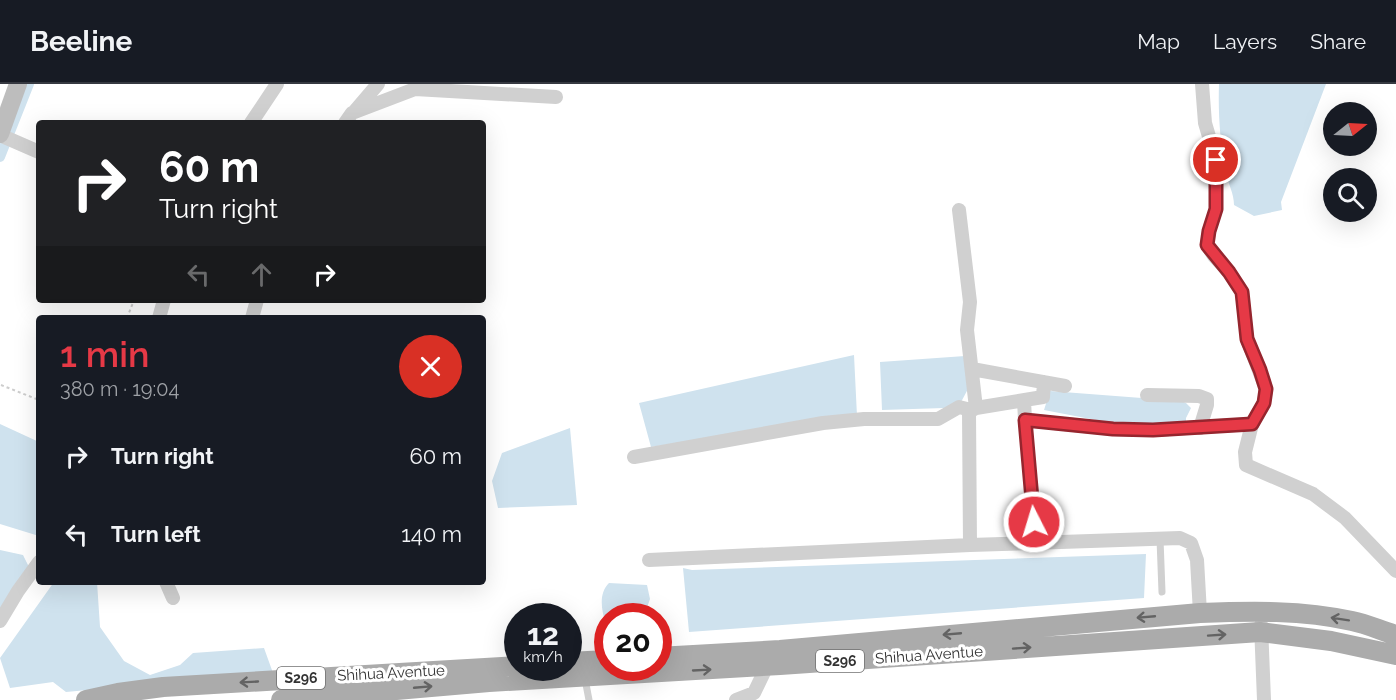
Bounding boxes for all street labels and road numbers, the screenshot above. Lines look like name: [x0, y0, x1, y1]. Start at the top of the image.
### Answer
street label: Shihua Aventue: [875, 642, 984, 668]
road number: S296: [816, 650, 864, 672]
street label: Shihua Aventue: [337, 661, 446, 685]
road number: S296: [277, 667, 325, 689]

